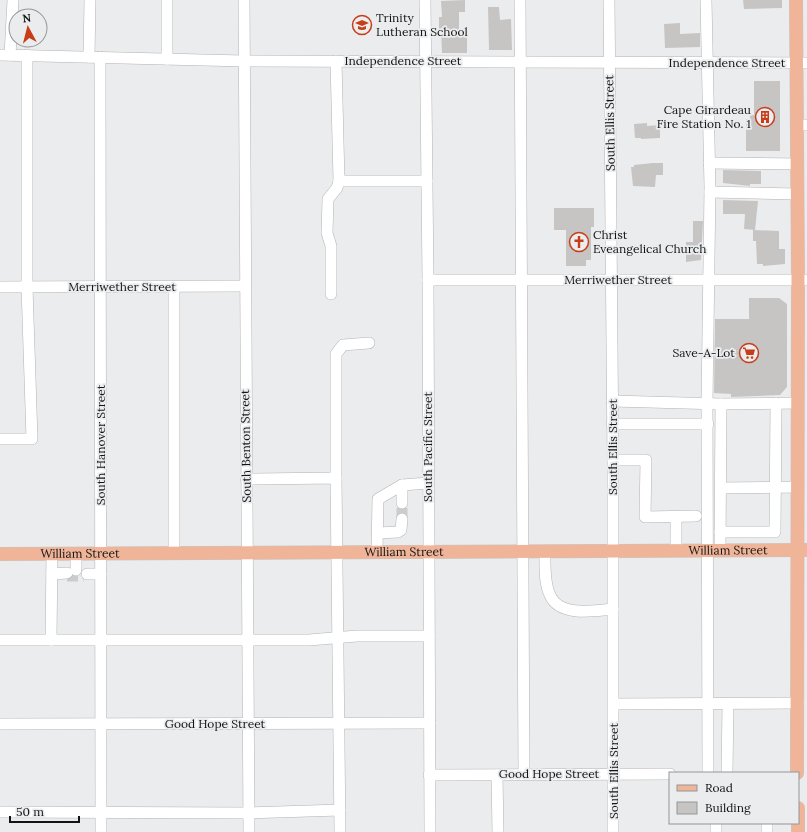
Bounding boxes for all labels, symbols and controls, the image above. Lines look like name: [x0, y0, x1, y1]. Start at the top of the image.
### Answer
north arrow: [8, 8, 48, 48]
place label: Trinity Lutheran School: [376, 10, 468, 39]
text: N: [22, 11, 32, 26]
school or university icon: Trinity Lutheran School: [351, 14, 373, 36]
street label: Independence Street: [345, 53, 462, 68]
street label: Independence Street: [669, 55, 786, 70]
street label: South Ellis Street: [601, 74, 618, 171]
place label: Cape Girardeau Fire Station No. 1: [657, 102, 751, 131]
building icon: Cape Girardeau Fire Station No. 1: [754, 106, 776, 128]
place label: Christ Eveangelical Church: [593, 227, 706, 256]
church icon: Christ Eveangelical Church: [568, 231, 590, 253]
street label: Merriwether Street: [564, 272, 672, 287]
street label: Merriwether Street: [68, 279, 176, 294]
supermarket icon: Save-A-Lot: [738, 342, 760, 364]
place label: Save-A-Lot: [672, 345, 735, 360]
street label: South Hanover Street: [93, 384, 108, 505]
street label: South Benton Street: [237, 389, 254, 503]
street label: South Pacific Street: [420, 392, 435, 502]
street label: South Ellis Street: [605, 399, 620, 495]
street label: William Street: [688, 542, 768, 558]
street label: William Street: [364, 544, 444, 559]
street label: William Street: [40, 545, 120, 561]
street label: Good Hope Street: [165, 716, 266, 731]
street label: South Ellis Street: [606, 723, 621, 819]
street label: Good Hope Street: [499, 766, 600, 781]
legend: [669, 772, 799, 824]
text: Road: [705, 780, 733, 795]
scale bar: [10, 798, 79, 824]
text: Building: [705, 800, 751, 815]
text: 50 m: [16, 804, 44, 819]

